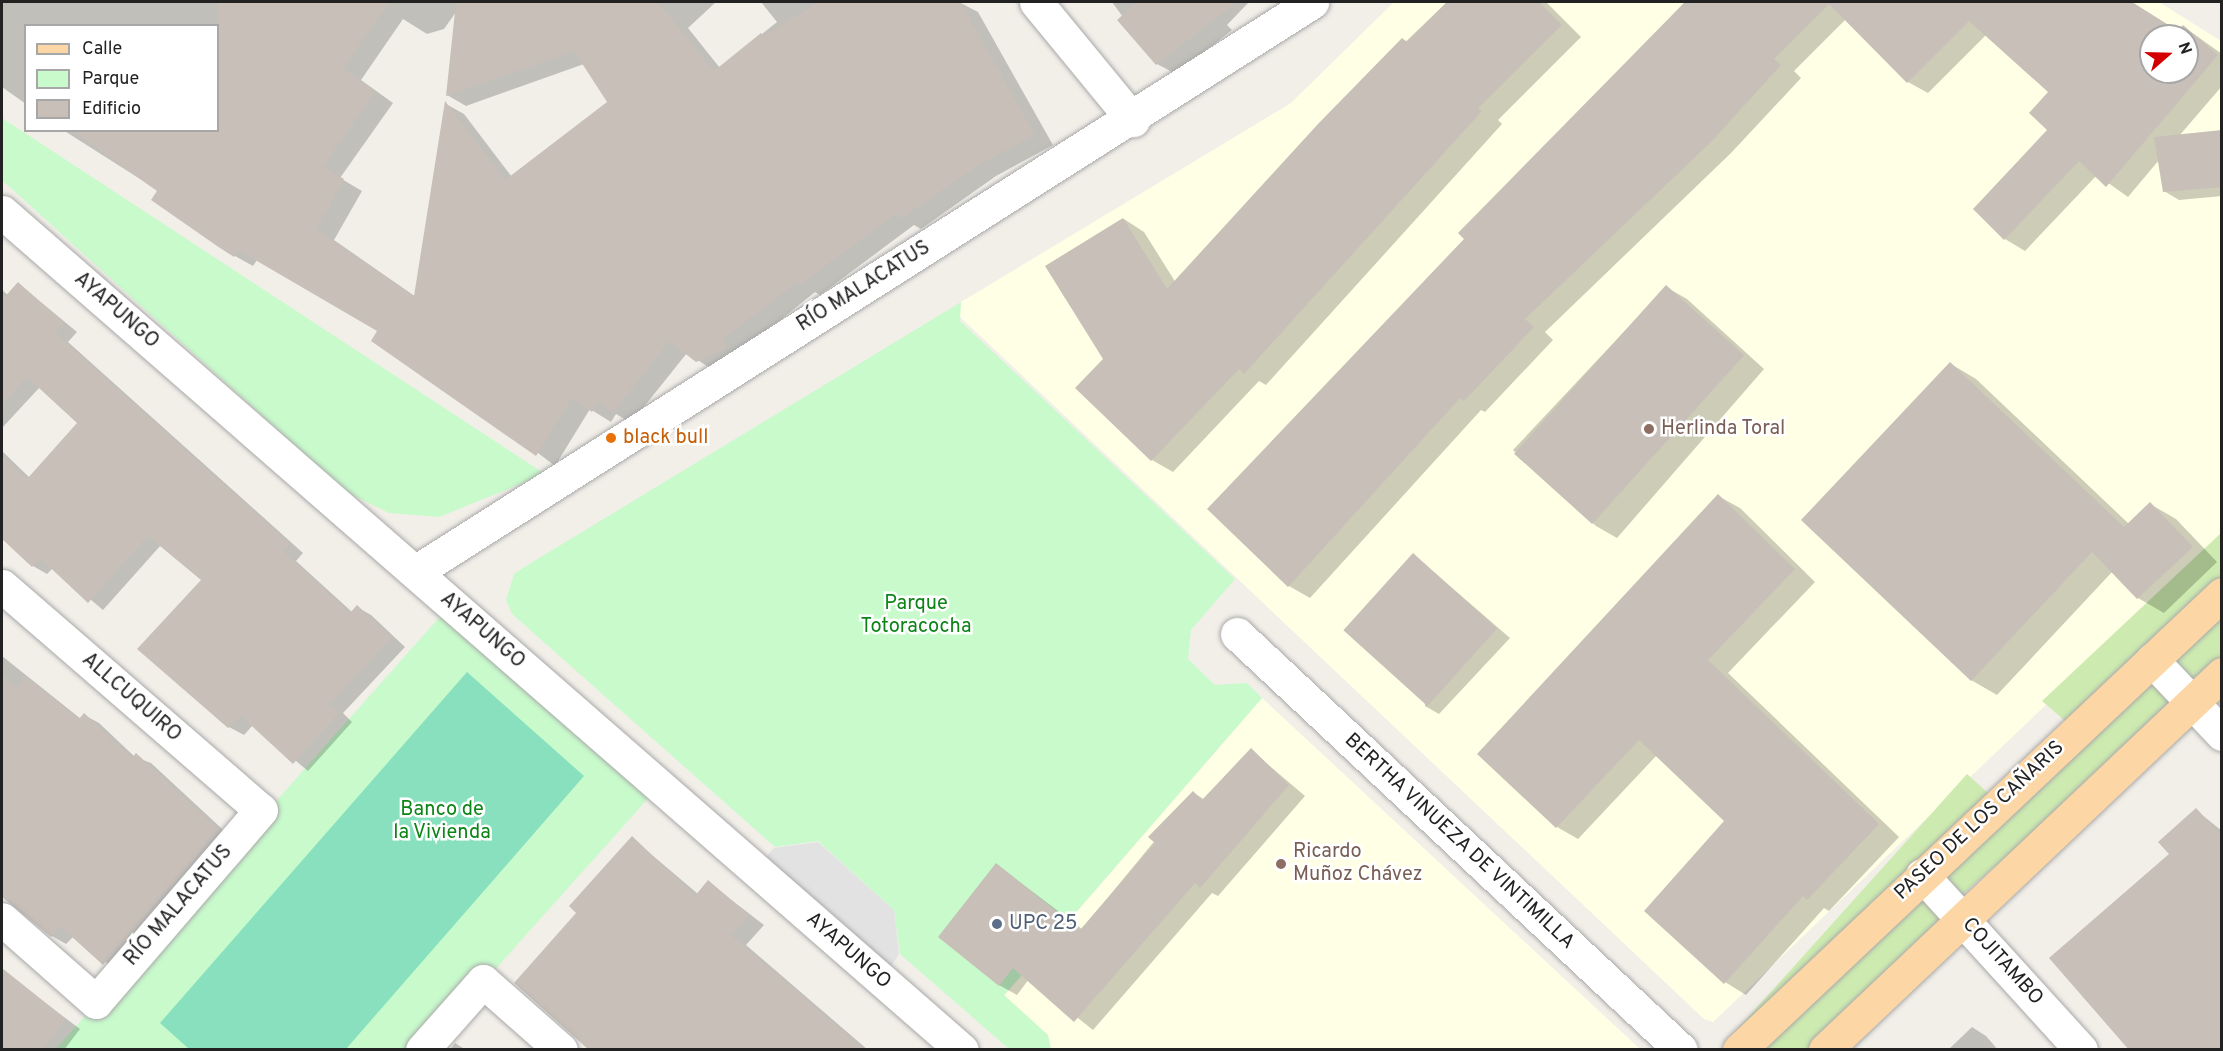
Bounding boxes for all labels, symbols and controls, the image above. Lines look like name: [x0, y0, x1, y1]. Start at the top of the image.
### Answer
legend: [24, 24, 219, 132]
north arrow: [2139, 24, 2199, 84]
text: Calle: [82, 38, 122, 61]
text: N: [2173, 40, 2195, 57]
text: Parque: [82, 68, 139, 91]
text: Edificio: [82, 98, 141, 121]
street label: RÍO MALACATUS: [793, 236, 935, 338]
street label: AYAPUNGO: [69, 268, 163, 354]
place label: Herlinda Toral: [1661, 417, 1786, 441]
marker: Herlinda Toral: [1642, 422, 1656, 436]
place label: black bull: [623, 426, 709, 450]
marker: black bull: [604, 431, 618, 445]
street label: AYAPUNGO: [435, 588, 529, 674]
park label: Parque Totoracocha: [861, 593, 971, 640]
street label: ALLCUQUIRO: [76, 648, 186, 748]
street label: BERTHA VINUEZA DE VINTIMILLA: [1338, 728, 1580, 956]
street label: PASEO DE LOS CAÑARIS: [1890, 736, 2070, 906]
park label: Banco de la Vivienda: [393, 799, 491, 846]
place label: Ricardo Muñoz Chávez: [1293, 840, 1423, 887]
street label: RÍO MALACATUS: [120, 841, 238, 971]
marker: Ricardo Muñoz Chávez: [1274, 857, 1288, 871]
street label: AYAPUNGO: [801, 908, 895, 994]
place label: UPC 25: [1009, 912, 1077, 936]
street label: COJITAMBO: [1956, 913, 2048, 1011]
marker: UPC 25: [990, 917, 1004, 931]

